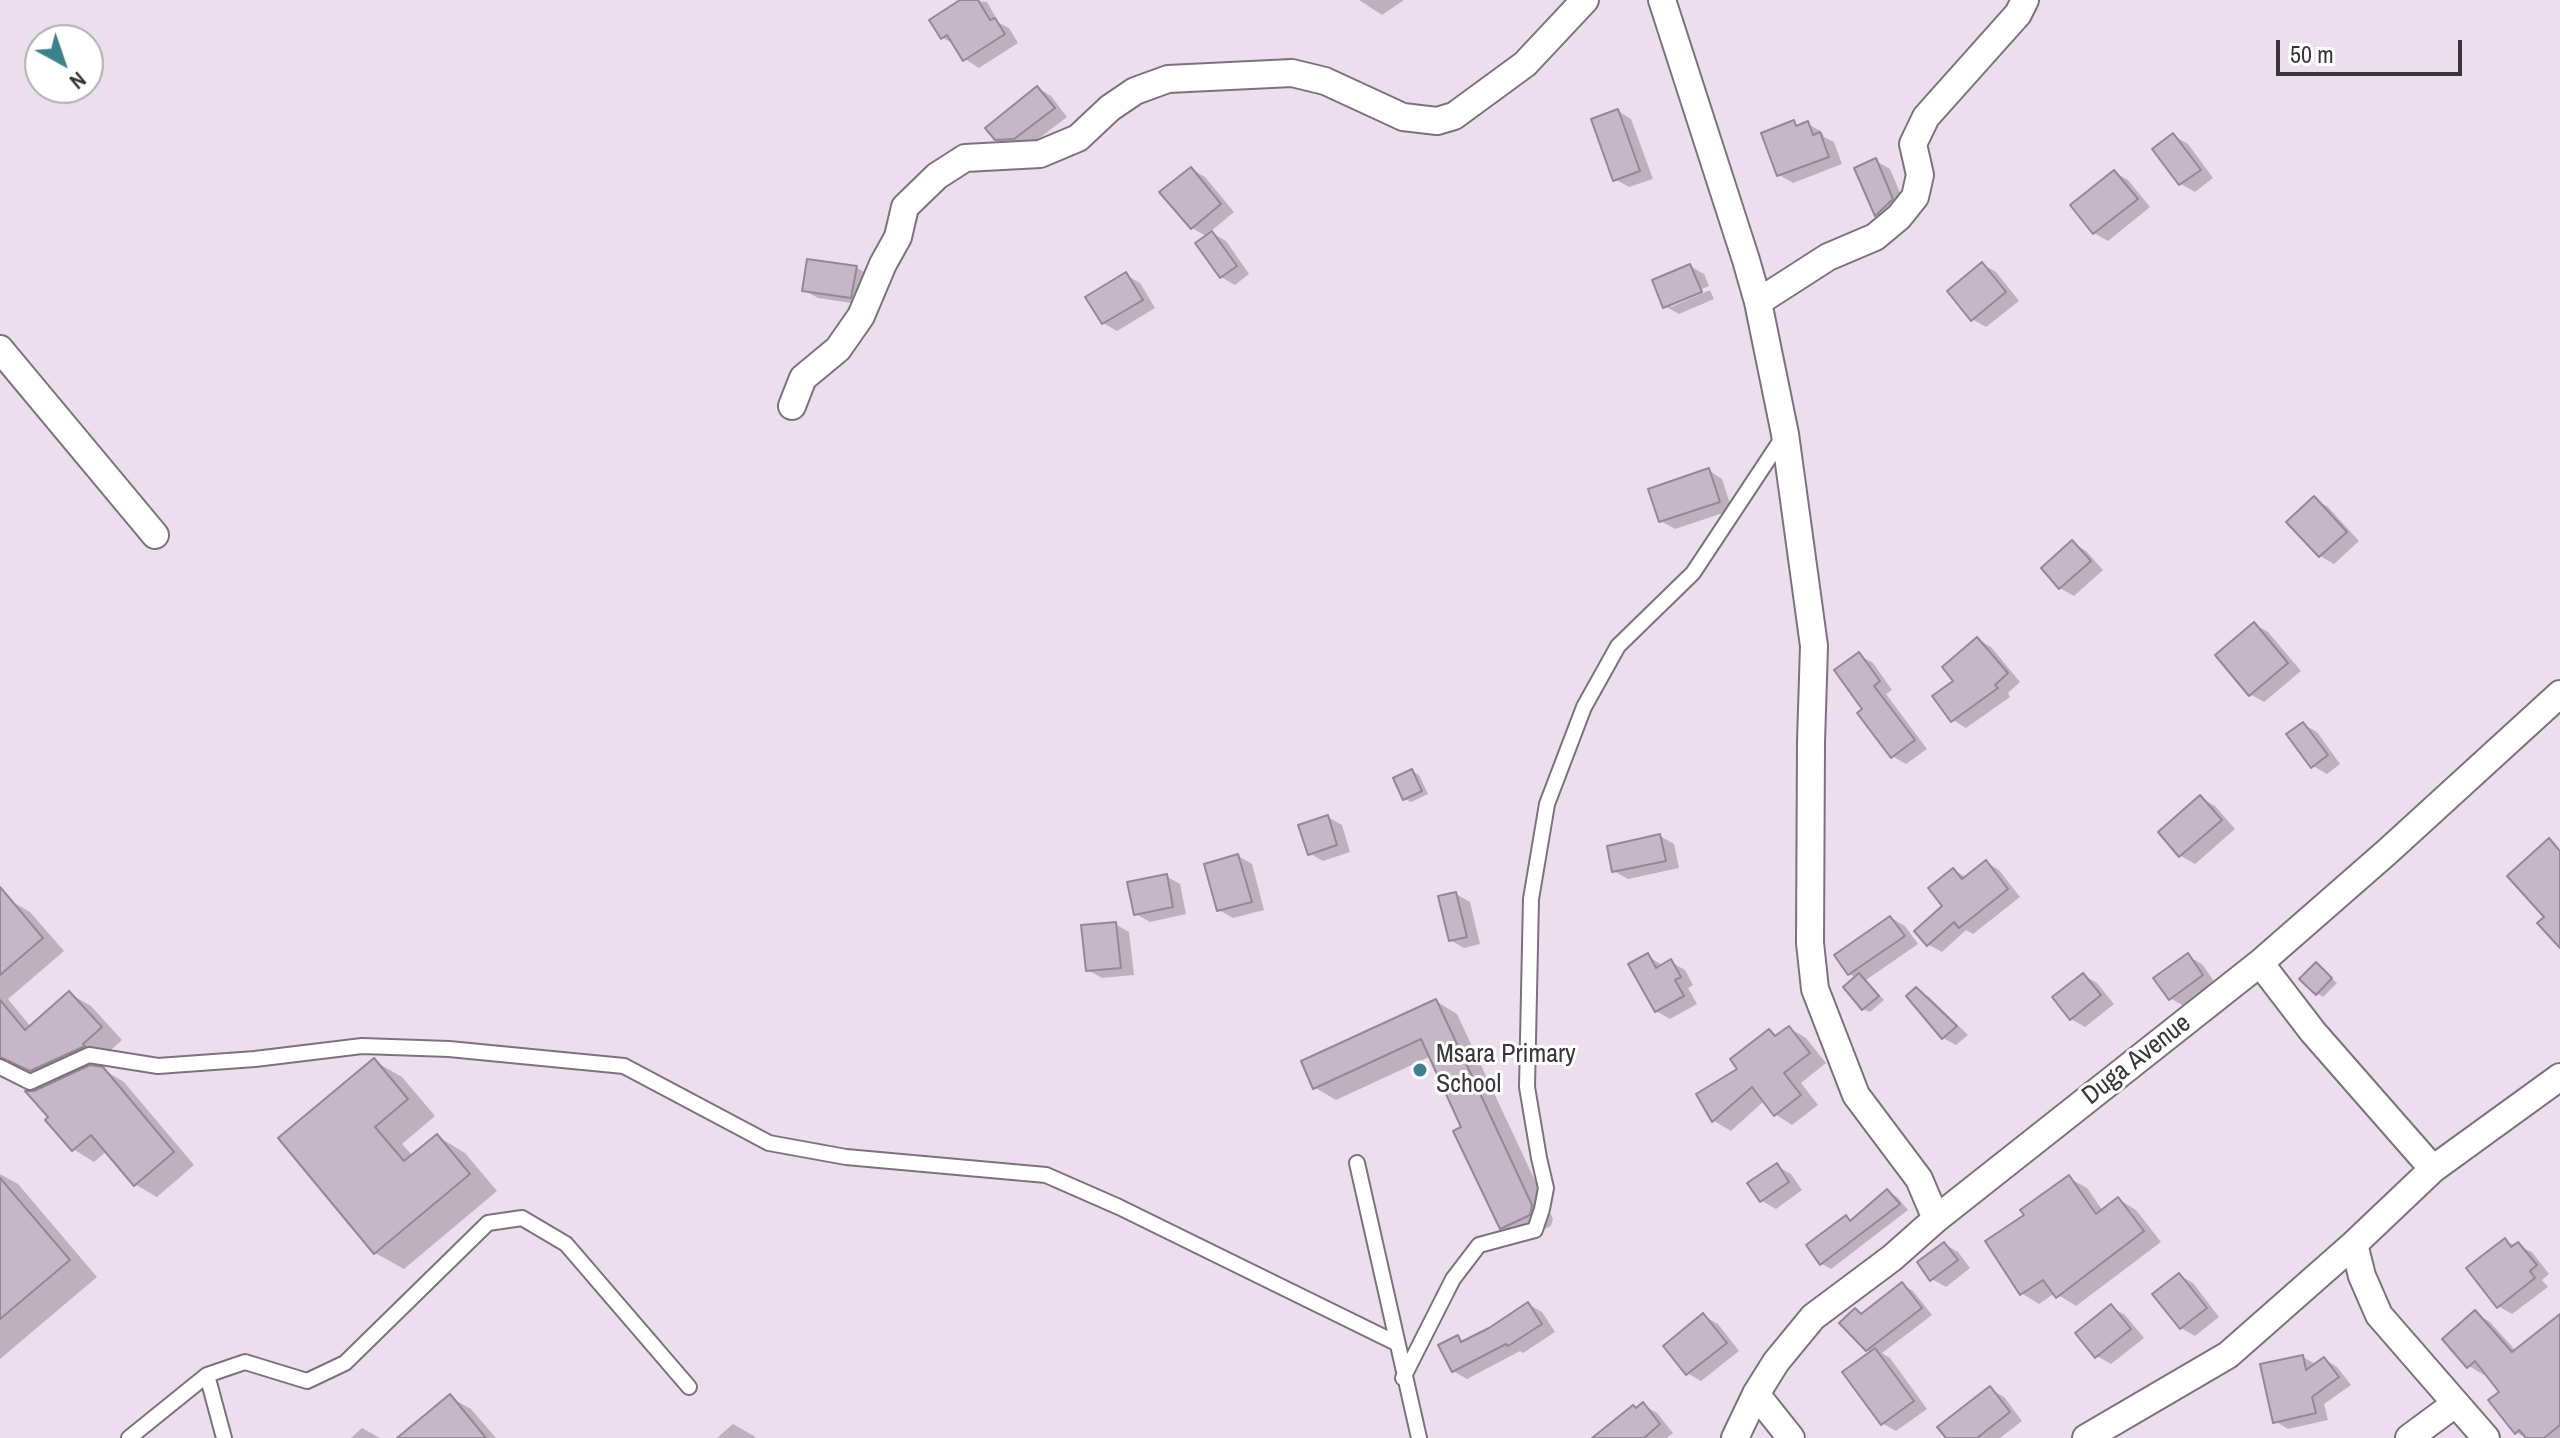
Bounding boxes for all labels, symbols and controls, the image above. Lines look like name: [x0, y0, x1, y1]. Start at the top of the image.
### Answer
north arrow: [24, 24, 104, 104]
scale bar: [2280, 24, 2466, 74]
text: 50 m: [2290, 38, 2334, 70]
text: N: [64, 65, 93, 97]
street label: Duga Avenue: [2077, 1008, 2197, 1112]
place label: Msara Primary School: [1436, 1039, 1576, 1100]
marker: Msara Primary School: [1411, 1061, 1429, 1079]

